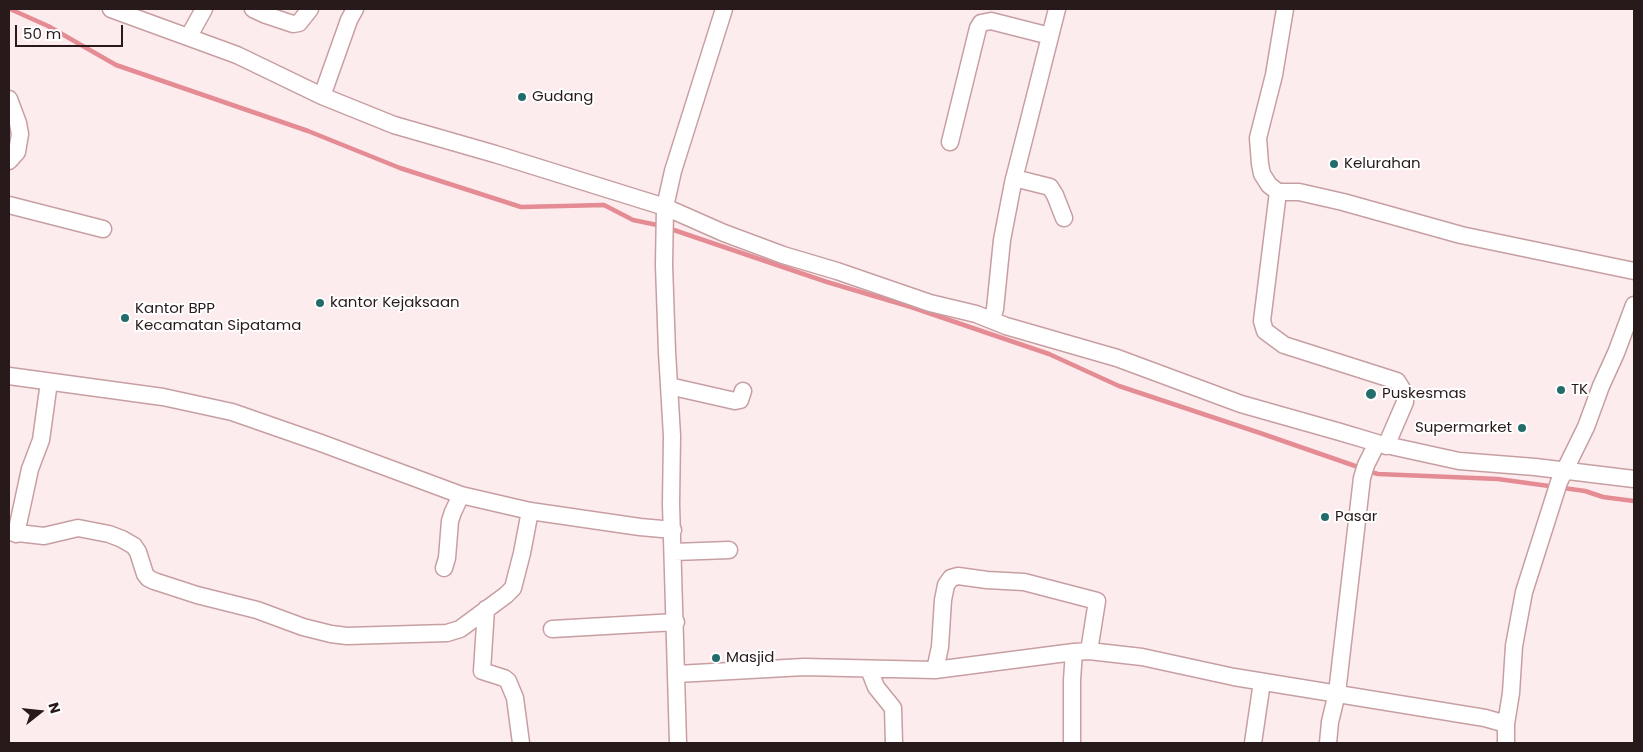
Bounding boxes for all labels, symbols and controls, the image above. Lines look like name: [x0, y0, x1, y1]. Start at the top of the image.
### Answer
scale bar: [18, 15, 125, 47]
text: 50 m: [23, 23, 61, 44]
place label: Gudang: [532, 88, 593, 106]
marker: Gudang: [516, 91, 528, 103]
place label: Kelurahan: [1344, 155, 1421, 173]
marker: Kelurahan: [1328, 158, 1340, 170]
place label: kantor Kejaksaan: [330, 294, 460, 312]
marker: kantor Kejaksaan: [314, 297, 326, 309]
place label: Kantor BPP Kecamatan Sipatama: [135, 300, 301, 335]
marker: Kantor BPP Kecamatan Sipatama: [119, 312, 131, 324]
place label: TK: [1571, 381, 1588, 399]
marker: TK: [1555, 384, 1567, 396]
place label: Puskesmas: [1382, 385, 1466, 403]
marker: Puskesmas: [1364, 387, 1378, 401]
place label: Supermarket: [1415, 419, 1512, 437]
marker: Supermarket: [1516, 422, 1528, 434]
place label: Pasar: [1335, 508, 1377, 526]
marker: Pasar: [1319, 511, 1331, 523]
place label: Masjid: [726, 649, 774, 667]
marker: Masjid: [710, 652, 722, 664]
north arrow: [15, 687, 65, 737]
text: N: [43, 700, 65, 716]

